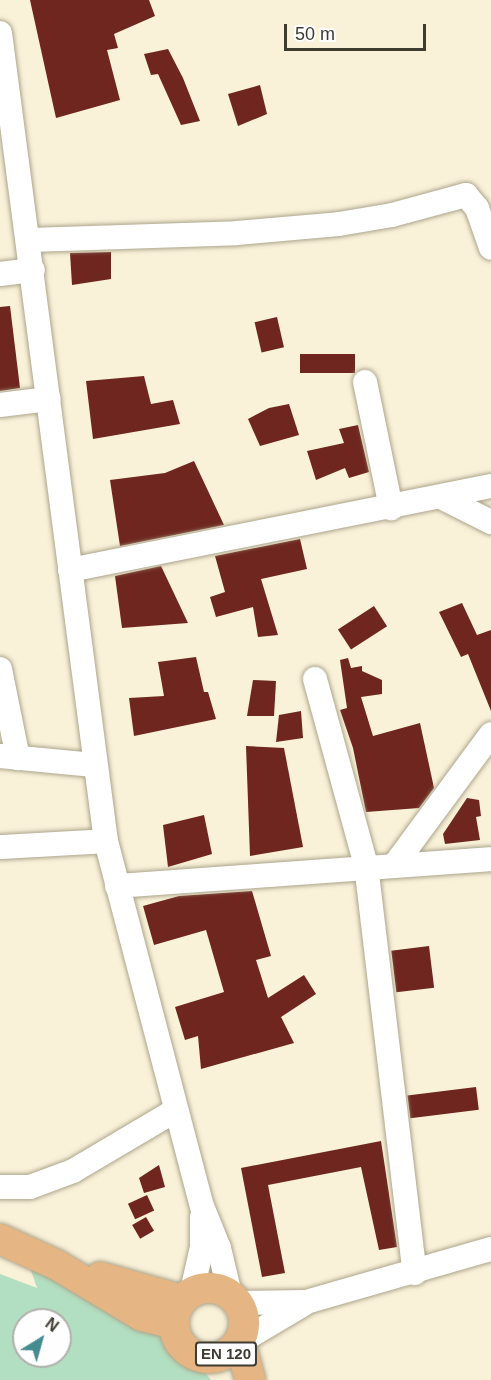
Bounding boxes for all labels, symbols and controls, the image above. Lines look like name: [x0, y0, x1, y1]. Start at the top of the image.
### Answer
scale bar: [287, 12, 430, 50]
text: 50 m: [295, 24, 335, 44]
north arrow: [12, 1308, 72, 1368]
text: N: [42, 1315, 62, 1335]
road number: EN 120: [194, 1342, 258, 1366]

